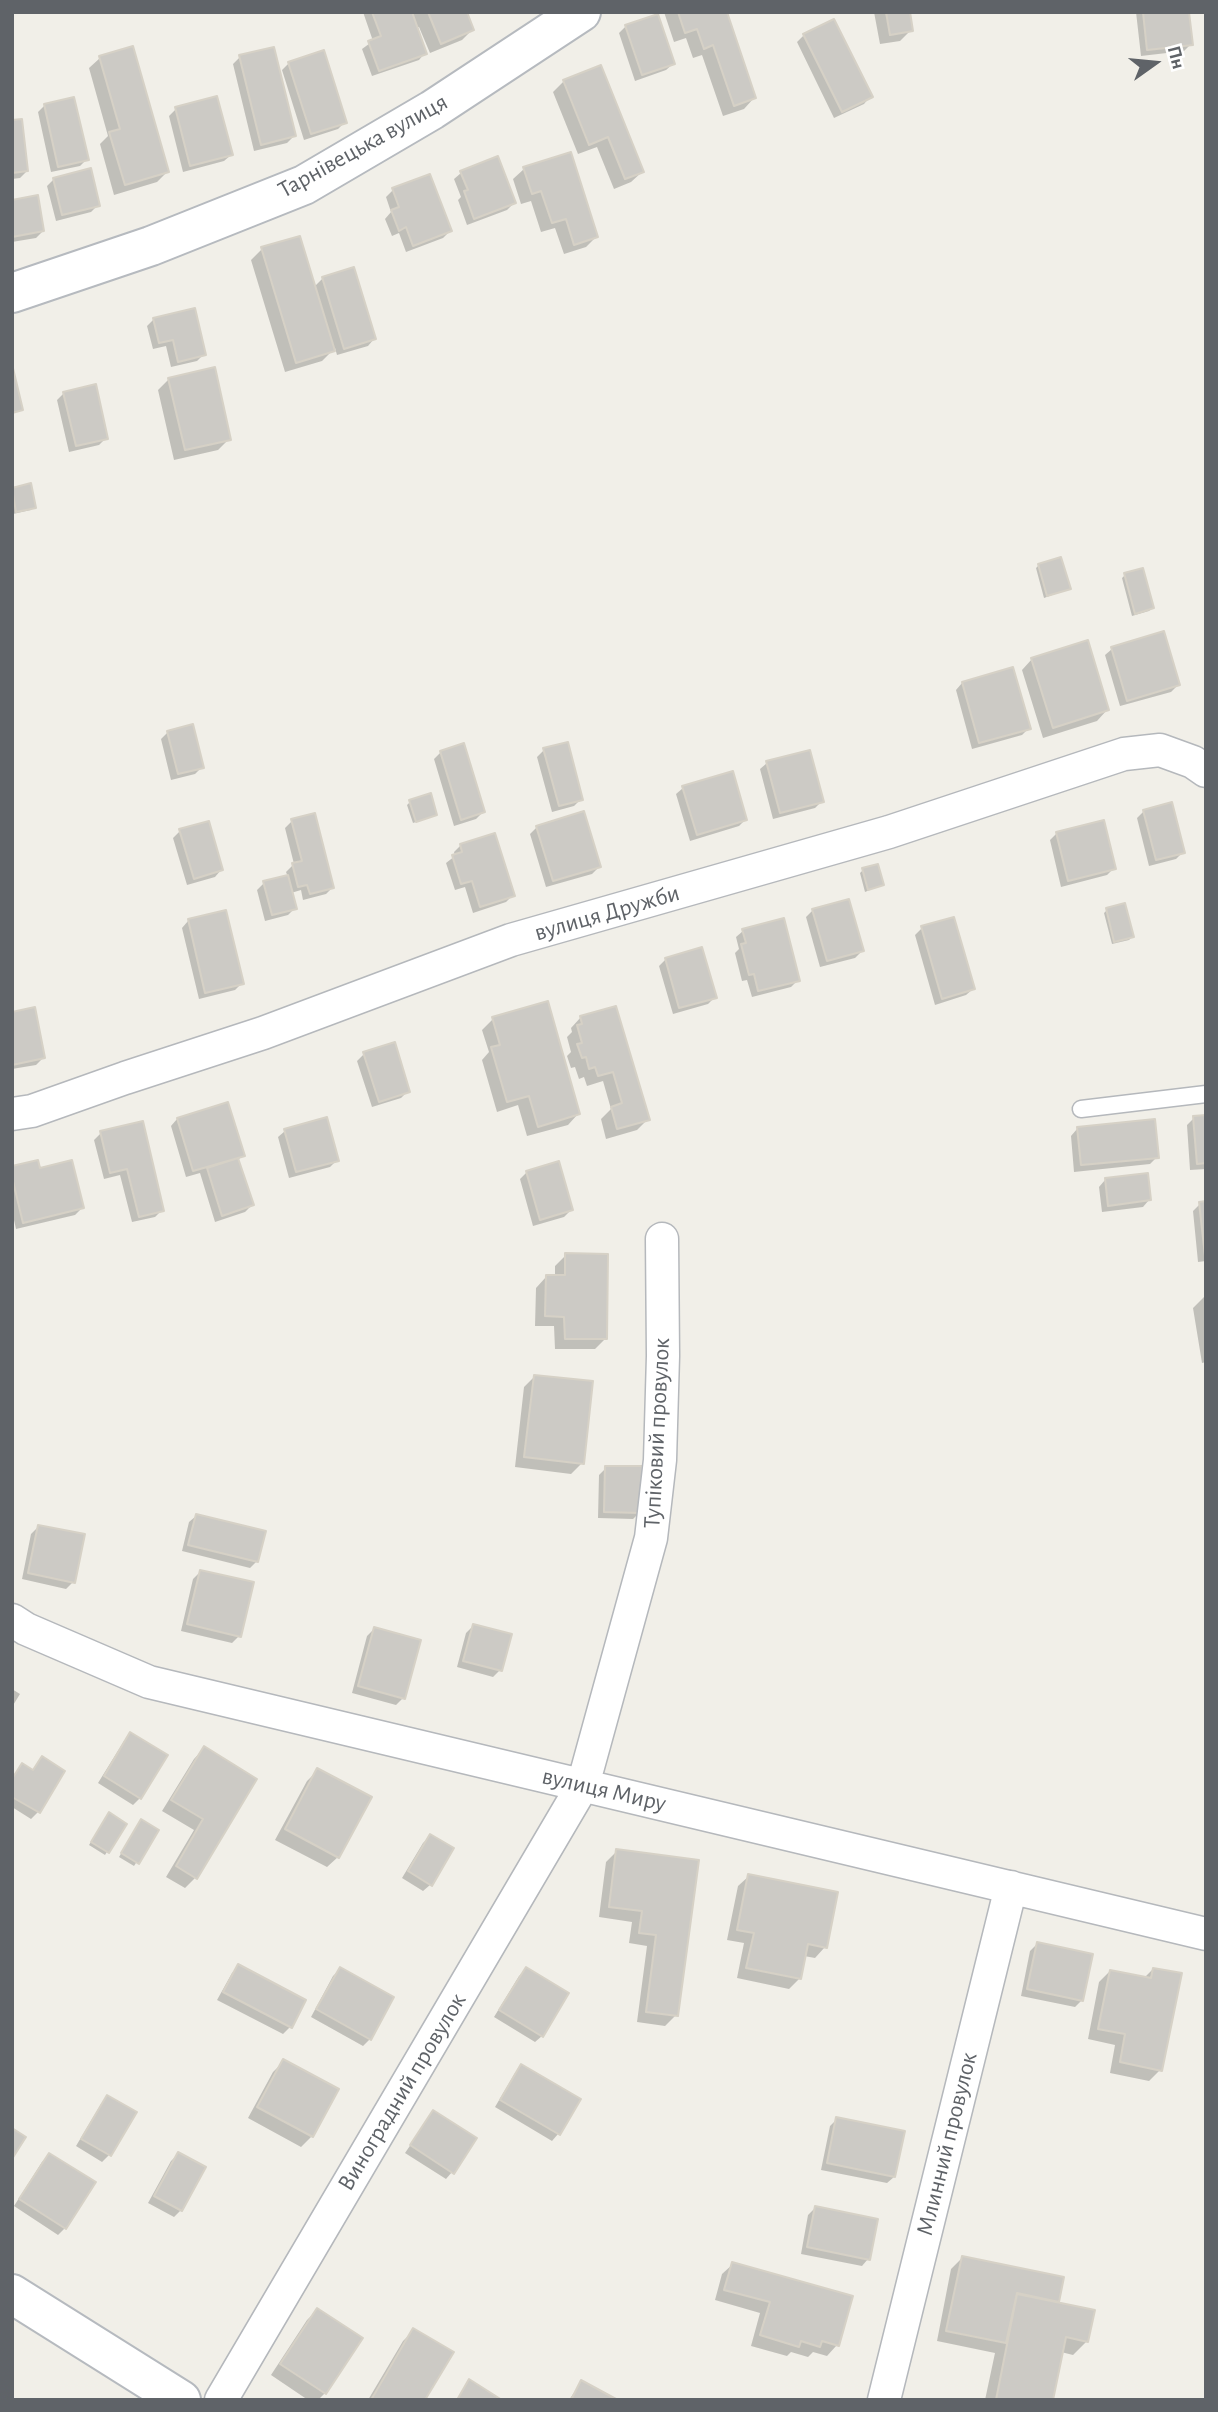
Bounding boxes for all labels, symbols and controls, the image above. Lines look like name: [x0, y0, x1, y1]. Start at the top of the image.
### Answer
north arrow: [1120, 28, 1190, 98]
text: Пн: [1164, 44, 1188, 71]
street label: Тарнівецька вулиця: [273, 88, 453, 204]
street label: вулиця Дружби: [531, 879, 683, 947]
street label: Тупіковий провулок: [638, 1337, 676, 1529]
street label: вулиця Миру: [539, 1762, 669, 1818]
street label: Виноградний провулок: [332, 1988, 472, 2196]
street label: Млинний провулок: [910, 2049, 984, 2239]

